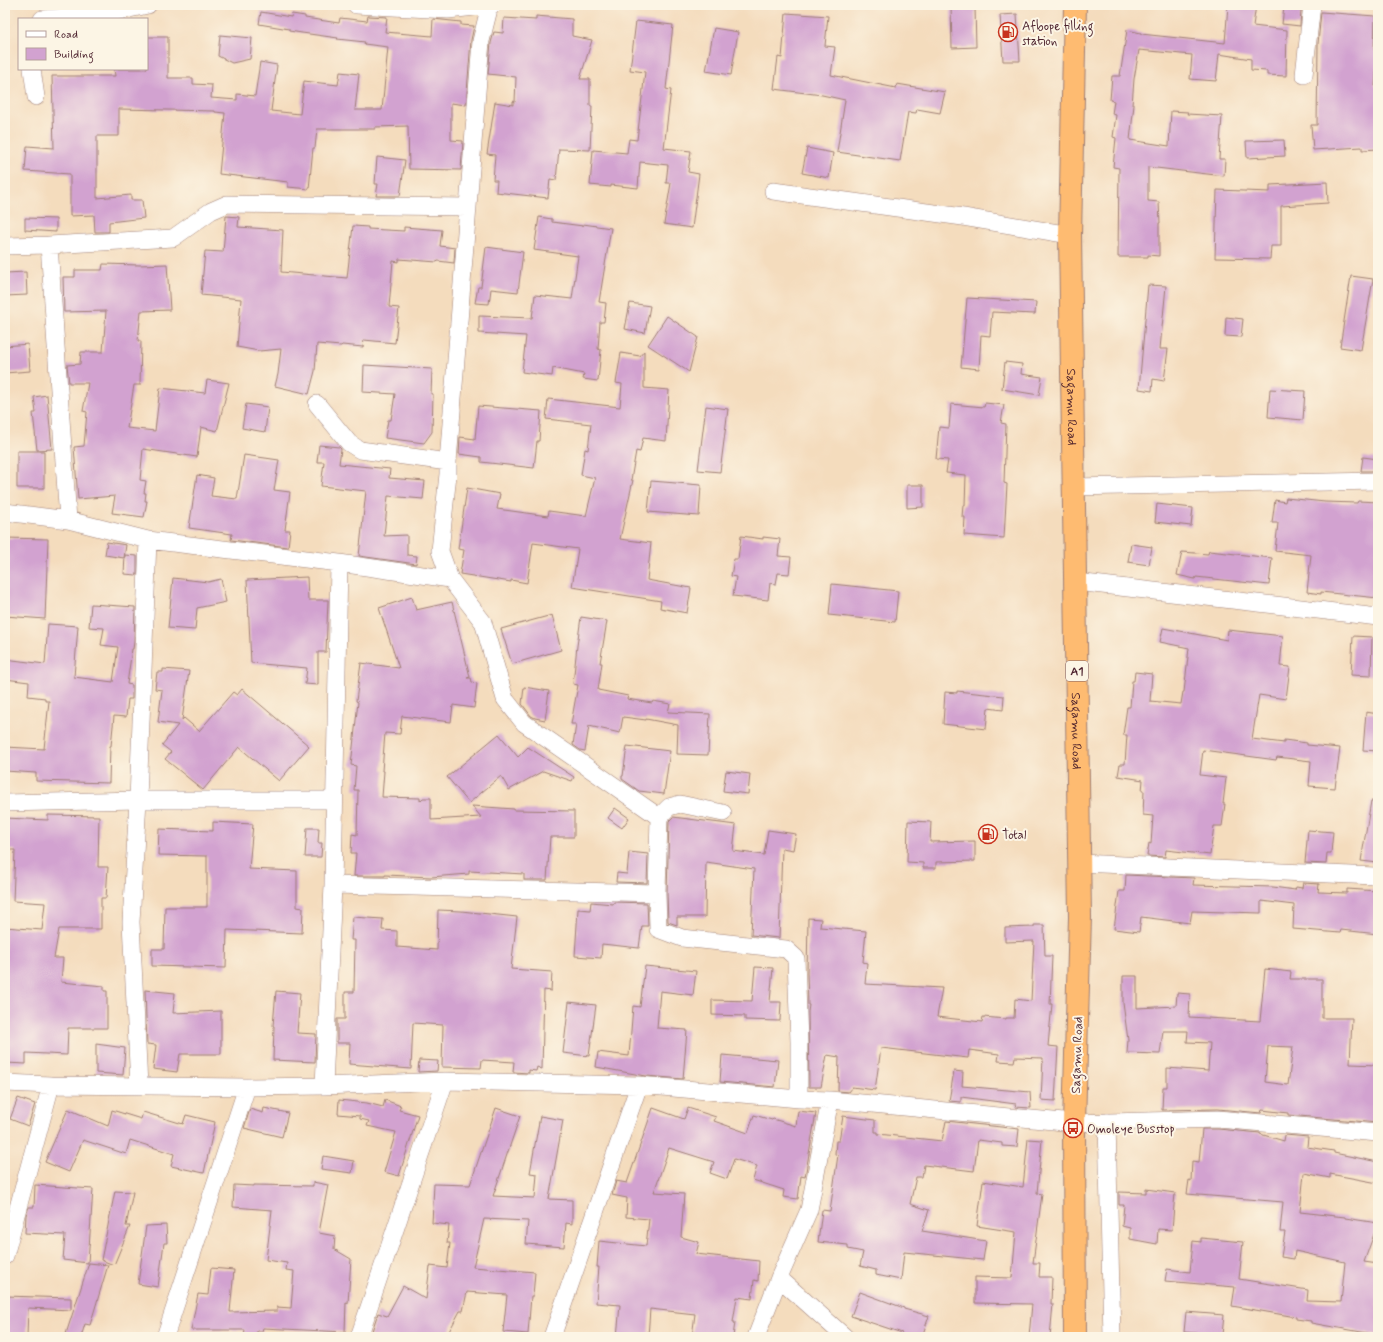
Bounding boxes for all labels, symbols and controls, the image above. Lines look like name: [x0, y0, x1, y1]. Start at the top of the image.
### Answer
legend: [18, 18, 148, 70]
place label: Afbope filling station: [1022, 18, 1094, 50]
fuel station icon: Afbope filling station: [997, 21, 1019, 43]
text: Road: [54, 27, 78, 43]
text: Building: [54, 47, 94, 64]
street label: Sagamu Road: [1060, 368, 1080, 446]
road number: A1: [1066, 661, 1088, 681]
street label: Sagamu Road: [1065, 692, 1085, 770]
fuel station icon: Total: [977, 823, 999, 845]
place label: Total: [1002, 827, 1027, 844]
street label: Sagamu Road: [1068, 1016, 1089, 1094]
bus stop icon: Omoleye Busstop: [1062, 1117, 1084, 1139]
place label: Omoleye Busstop: [1087, 1121, 1175, 1138]

